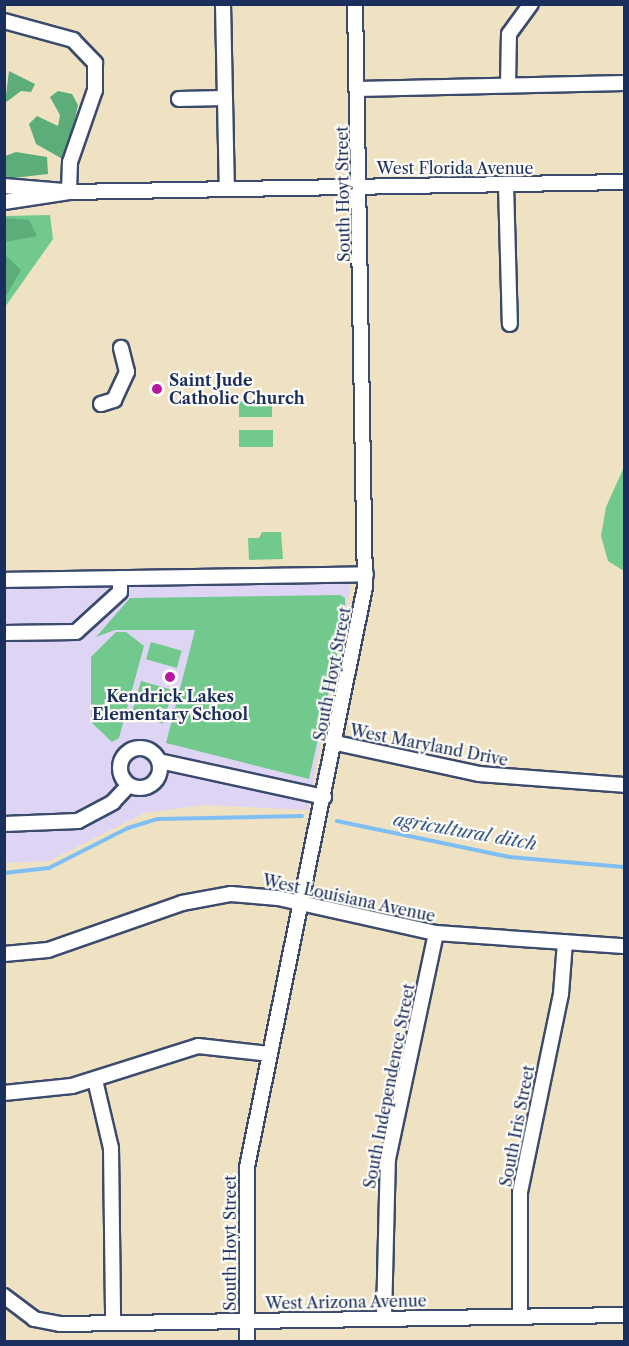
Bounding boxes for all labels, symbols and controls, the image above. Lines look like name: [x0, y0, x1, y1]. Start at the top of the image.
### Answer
street label: South Hoyt Street: [332, 126, 354, 262]
street label: West Florida Avenue: [376, 158, 534, 178]
place label: Saint Jude Catholic Church: [169, 370, 305, 408]
marker: Saint Jude Catholic Church: [150, 382, 164, 396]
street label: South Hoyt Street: [310, 605, 354, 743]
marker: Kendrick Lakes Elementary School: [163, 670, 177, 684]
place label: Kendrick Lakes Elementary School: [92, 686, 248, 724]
street label: West Maryland Drive: [348, 720, 510, 770]
water label: agricultural ditch: [392, 809, 538, 855]
street label: West Louisiana Avenue: [261, 870, 437, 926]
street label: South Independence Street: [360, 982, 418, 1190]
street label: South Iris Street: [496, 1064, 538, 1188]
street label: South Hoyt Street: [220, 1175, 240, 1311]
street label: West Arizona Avenue: [264, 1291, 428, 1313]

